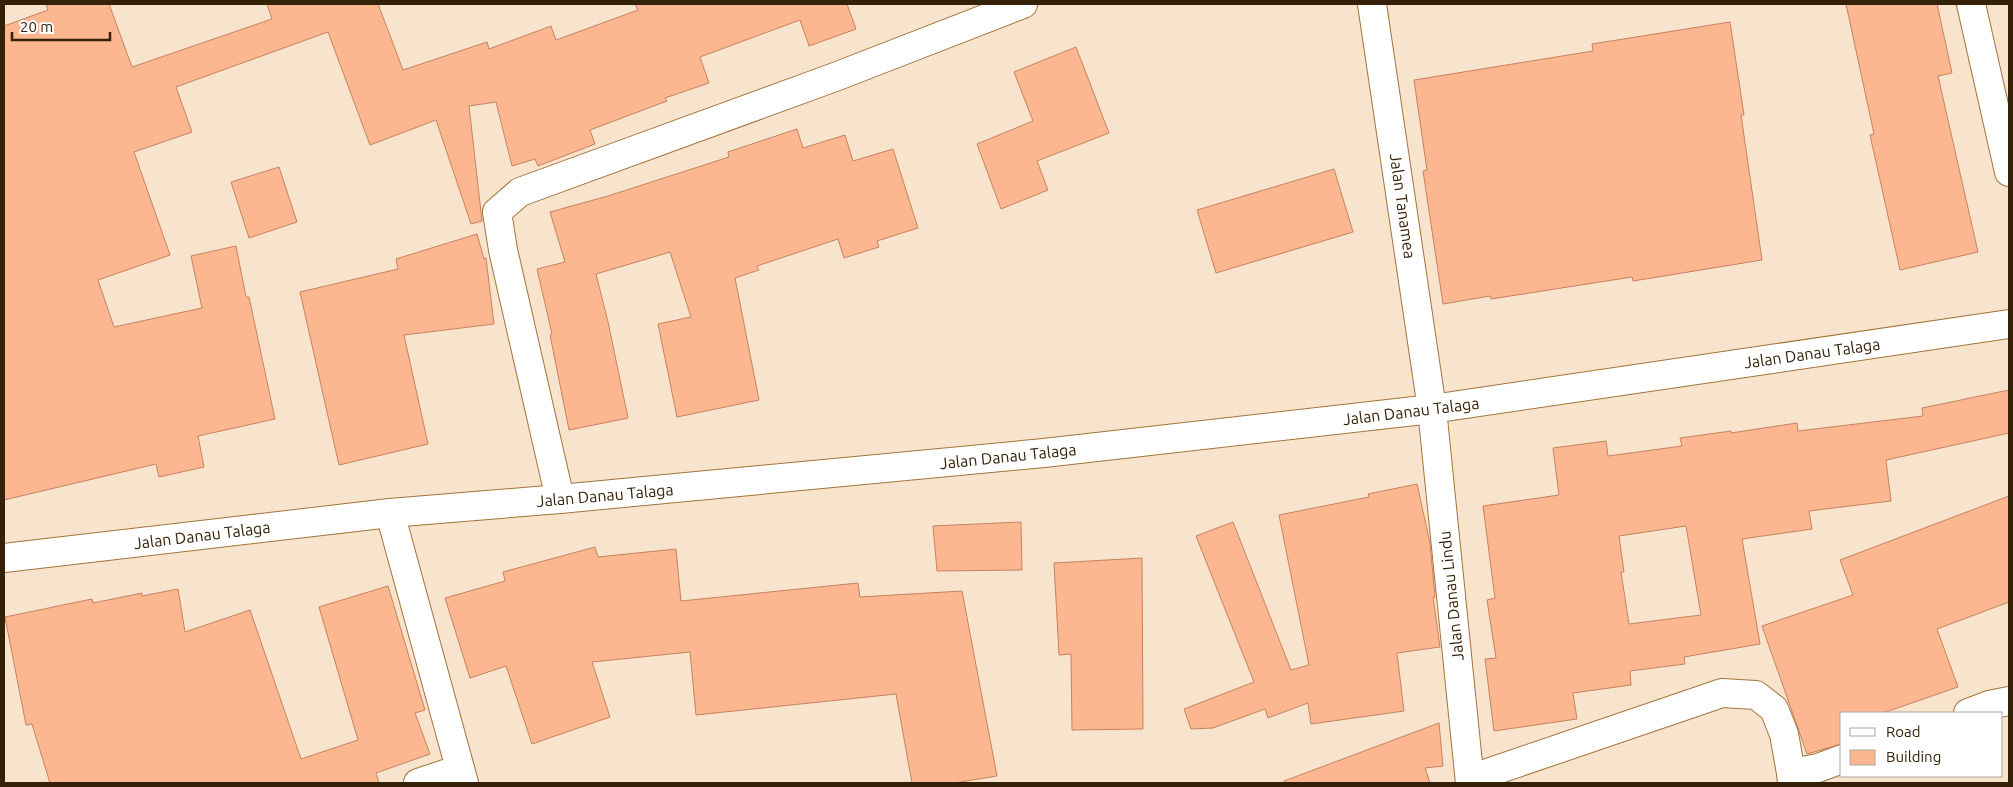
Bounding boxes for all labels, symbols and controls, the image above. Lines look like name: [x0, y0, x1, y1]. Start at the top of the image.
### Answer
scale bar: [12, 10, 110, 42]
text: 20 m: [20, 18, 53, 35]
street label: Jalan Tanamea: [1387, 152, 1419, 260]
street label: Jalan Danau Talaga: [1743, 335, 1881, 371]
street label: Jalan Danau Talaga: [1342, 394, 1480, 428]
street label: Jalan Danau Talaga: [939, 440, 1077, 472]
street label: Jalan Danau Talaga: [536, 480, 674, 510]
street label: Jalan Danau Talaga: [133, 518, 271, 552]
street label: Jalan Danau Lindu: [1435, 530, 1467, 662]
legend: [1840, 712, 2003, 777]
text: Road: [1886, 723, 1921, 740]
text: Building: [1886, 748, 1941, 765]

